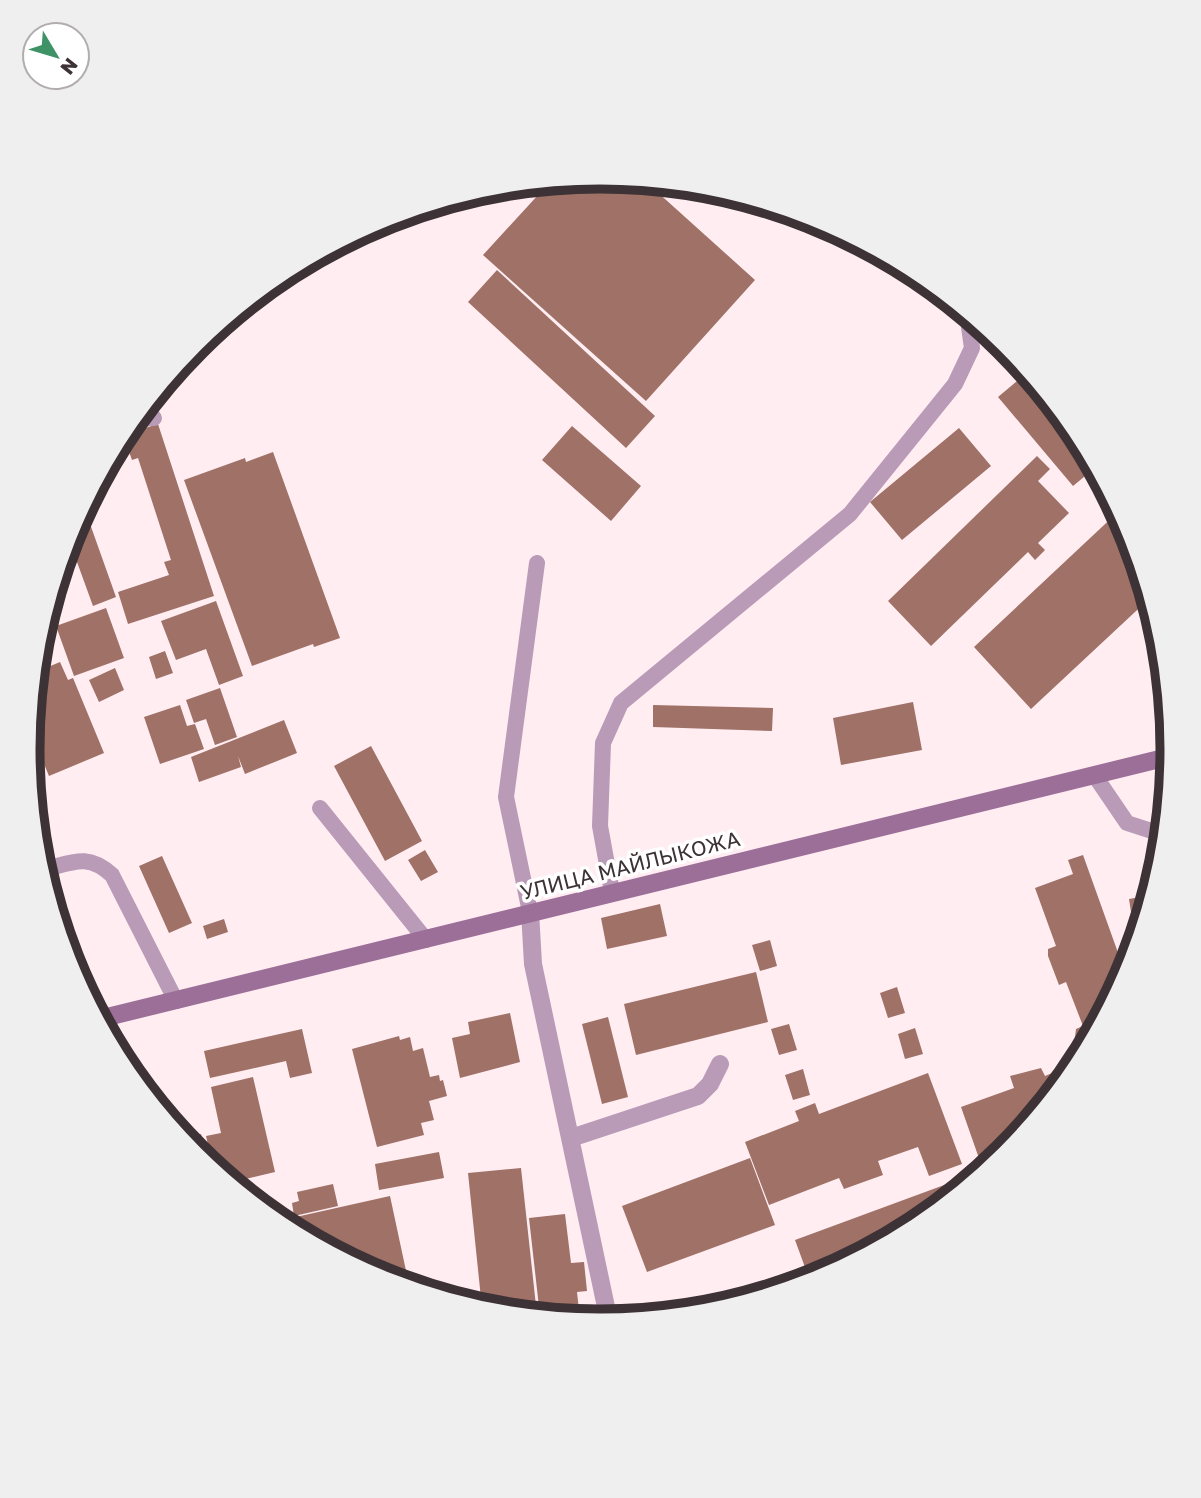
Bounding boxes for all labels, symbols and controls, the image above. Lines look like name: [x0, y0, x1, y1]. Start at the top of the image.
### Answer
north arrow: [21, 21, 91, 91]
text: N: [56, 54, 83, 80]
street label: УЛИЦА МАЙЛЫКОЖА: [517, 825, 743, 905]

